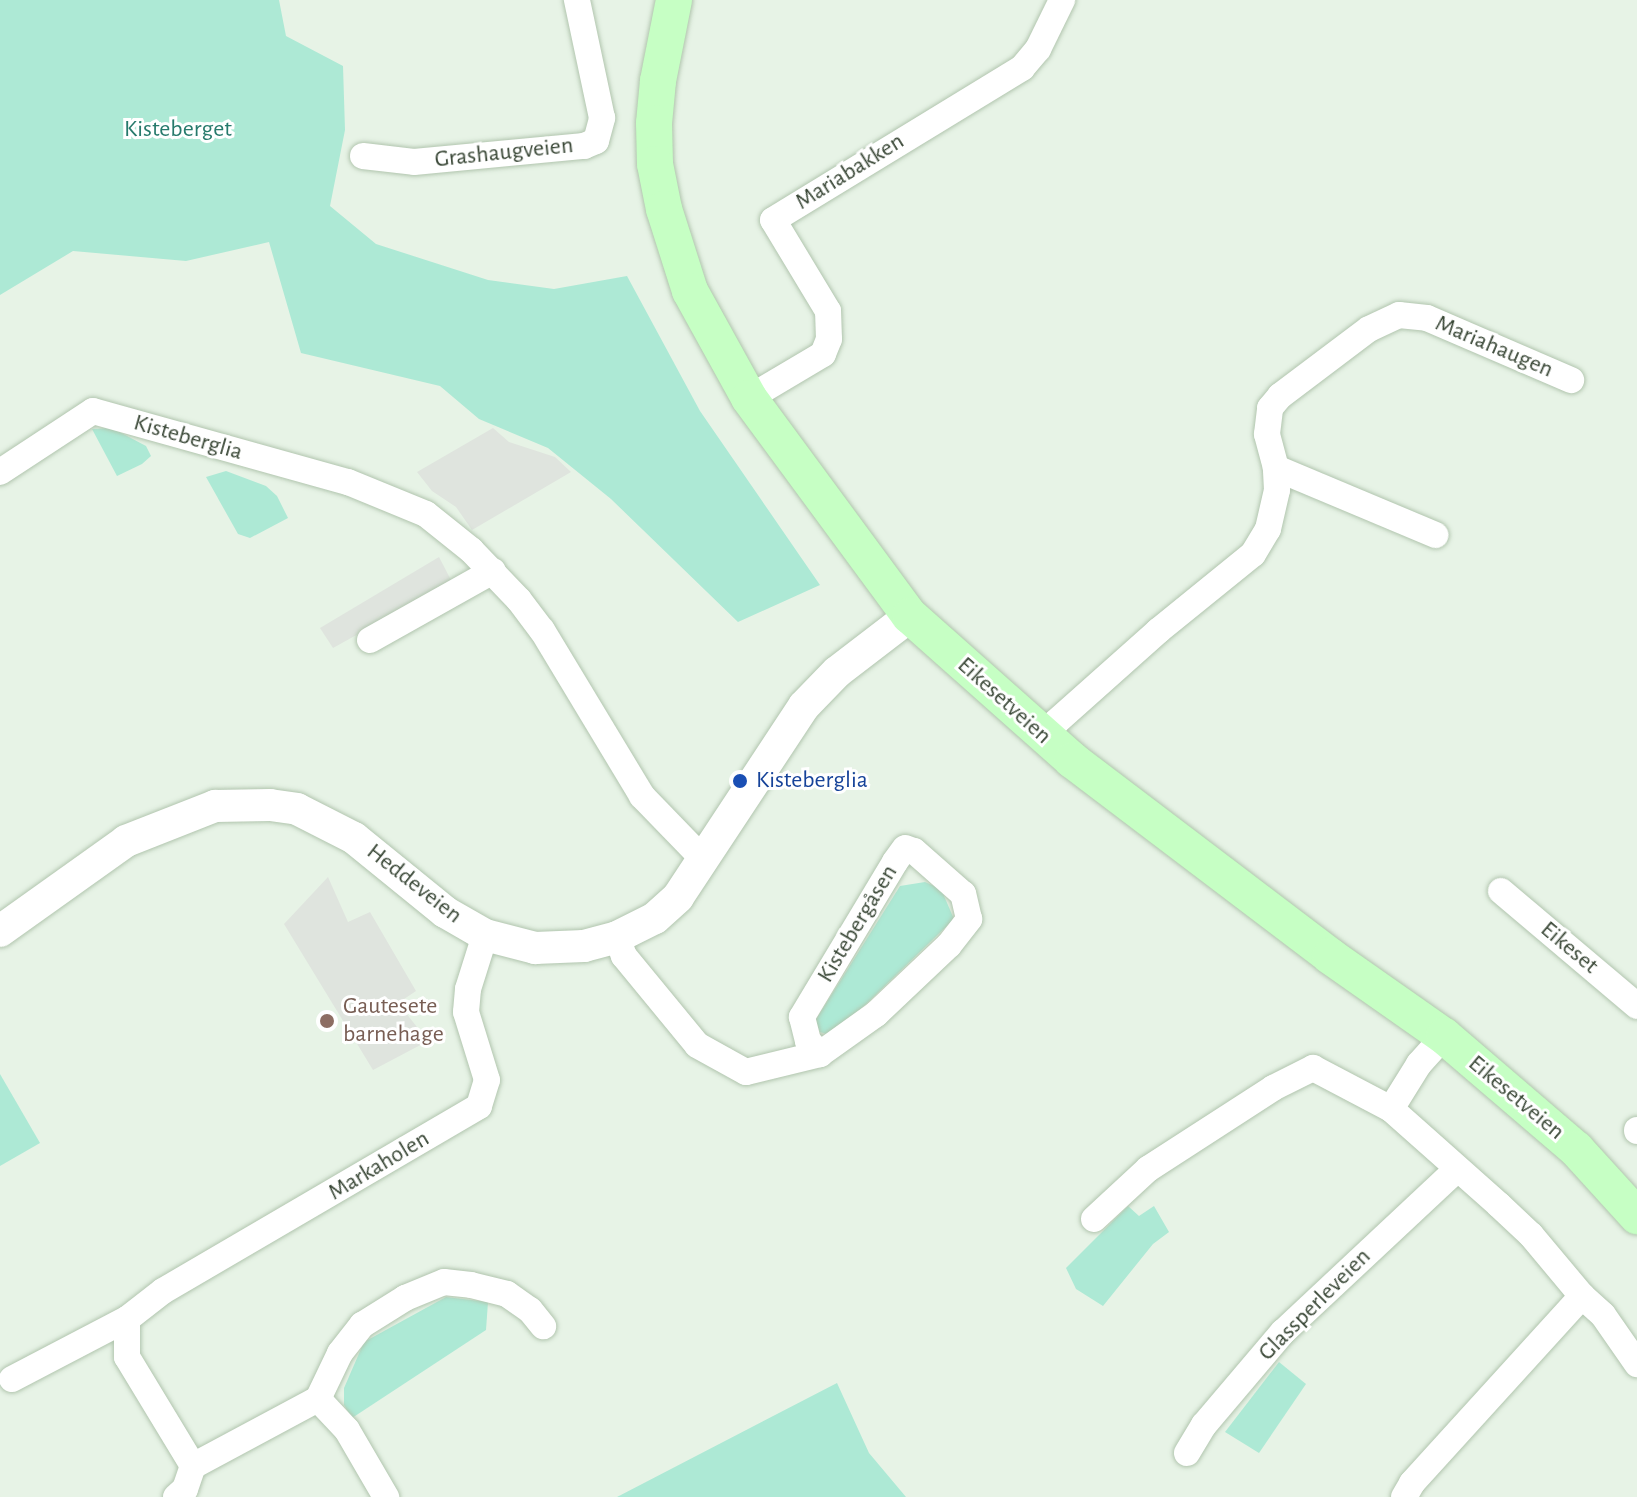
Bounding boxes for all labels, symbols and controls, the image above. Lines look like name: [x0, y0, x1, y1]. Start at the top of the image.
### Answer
park label: Kisteberget: [124, 116, 232, 144]
street label: Mariabakken: [790, 127, 910, 217]
street label: Grashaugveien: [433, 131, 575, 175]
street label: Mariahaugen: [1431, 309, 1557, 385]
street label: Kisteberglia: [130, 409, 246, 467]
street label: Eikesetveien: [951, 651, 1057, 751]
place label: Kisteberglia: [756, 767, 868, 795]
marker: Kisteberglia: [731, 772, 749, 790]
street label: Heddeveien: [361, 838, 467, 930]
street label: Kistebergåsen: [812, 860, 904, 988]
street label: Eikeset: [1534, 916, 1604, 980]
place label: Gautesete barnehage: [343, 993, 444, 1049]
marker: Gautesete barnehage: [318, 1012, 336, 1030]
street label: Eikesetveien: [1462, 1049, 1570, 1147]
street label: Markaholen: [323, 1125, 435, 1207]
street label: Glassperleveien: [1253, 1243, 1377, 1367]

